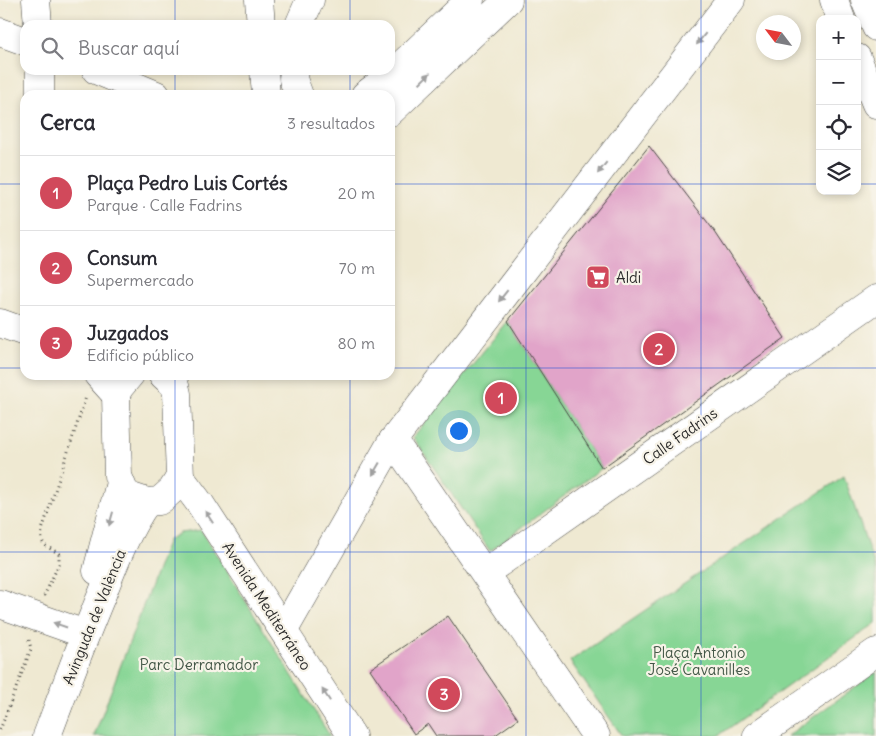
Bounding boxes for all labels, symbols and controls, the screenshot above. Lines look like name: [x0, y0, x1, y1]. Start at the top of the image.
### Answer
north arrow: [756, 15, 801, 60]
map controls: [816, 15, 861, 195]
button: +: [816, 15, 861, 60]
search box: [20, 20, 395, 75]
one-way arrow: [696, 32, 706, 46]
icon: search: [38, 34, 66, 62]
text: Buscar aquí: [78, 36, 179, 60]
button: −: [816, 60, 861, 105]
one-way arrow: [419, 72, 431, 84]
button: locate: [816, 105, 861, 150]
text: Cerca: [40, 109, 95, 136]
text: 3 resultados: [287, 113, 375, 133]
button: layers: [816, 150, 861, 195]
one-way arrow: [597, 161, 607, 175]
text: Plaça Pedro Luis Cortés: [87, 171, 288, 195]
text: 1: [53, 183, 59, 203]
text: 20 m: [338, 183, 375, 203]
text: Parque · Calle Fadrins: [87, 195, 242, 215]
text: Consum: [87, 246, 157, 270]
text: 2: [52, 258, 60, 278]
text: 70 m: [339, 258, 375, 278]
supermarket icon: Aldi: [585, 264, 611, 290]
place label: Aldi: [616, 268, 641, 287]
text: Supermercado: [87, 270, 194, 290]
one-way arrow: [498, 290, 508, 303]
text: Juzgados: [87, 321, 169, 345]
pin: 2: [643, 330, 675, 368]
text: 3: [51, 333, 61, 353]
text: 80 m: [337, 333, 375, 353]
text: Edificio público: [87, 345, 194, 365]
pin: 1: [485, 379, 517, 417]
street label: Calle Fadrins: [639, 403, 721, 469]
your location: [446, 418, 472, 444]
one-way arrow: [371, 463, 380, 476]
one-way arrow: [204, 510, 214, 523]
one-way arrow: [107, 512, 115, 527]
street label: Avenida Mediterráneo: [218, 538, 316, 674]
street label: Avinguda de València: [58, 546, 130, 687]
one-way arrow: [52, 621, 67, 629]
park label: Plaça Antonio José Cavanilles: [648, 643, 750, 679]
park label: Parc Derramador: [140, 655, 258, 674]
pin: 3: [428, 675, 460, 713]
one-way arrow: [321, 688, 331, 702]

